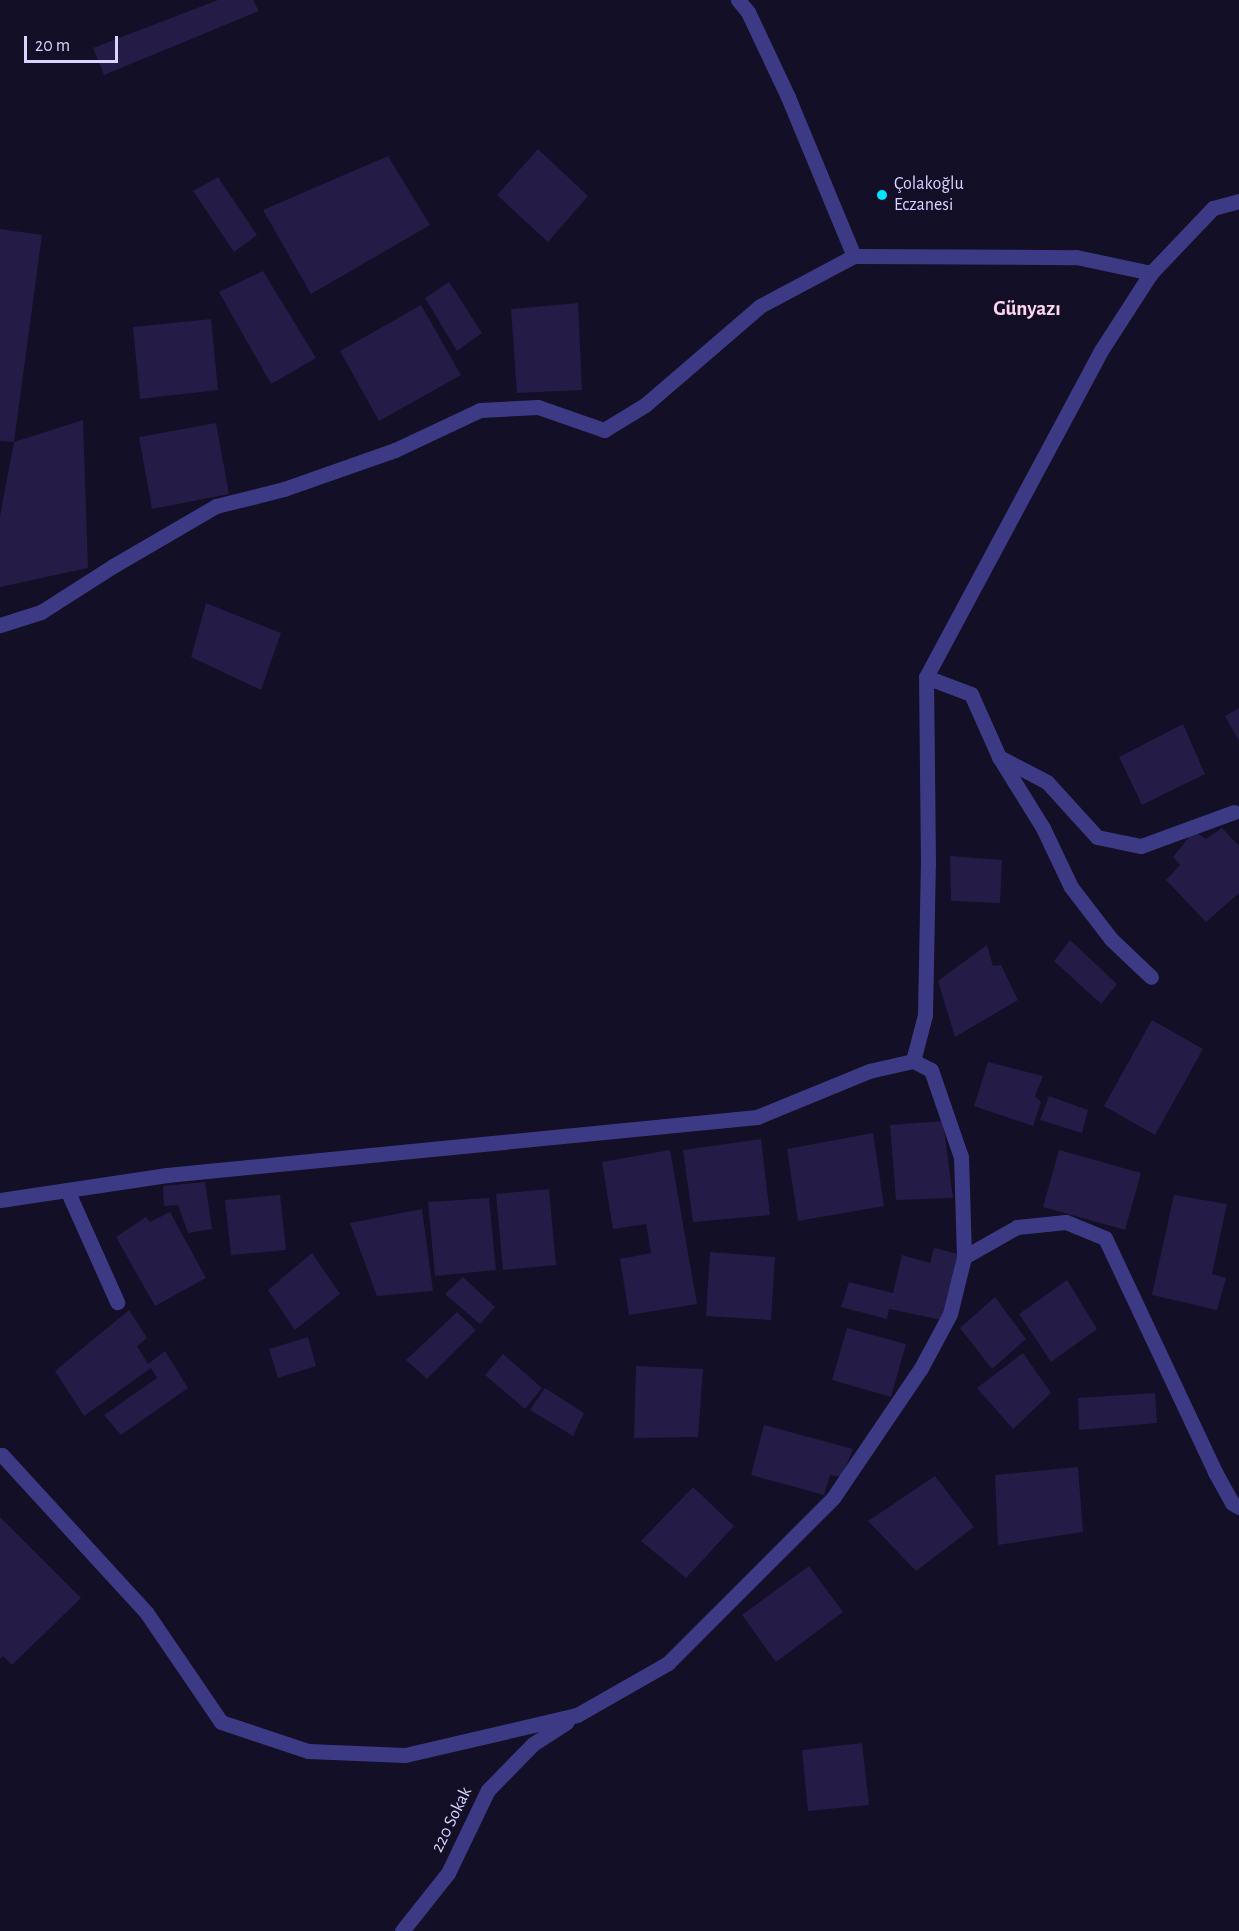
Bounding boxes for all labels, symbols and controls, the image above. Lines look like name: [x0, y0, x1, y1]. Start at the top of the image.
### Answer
scale bar: [27, 24, 122, 62]
text: 20 m: [35, 37, 70, 55]
place label: Çolakoğlu Eczanesi: [894, 174, 964, 216]
marker: Çolakoğlu Eczanesi: [875, 188, 889, 202]
district label: Günyazı: [993, 296, 1061, 322]
street label: 220 Sokak: [427, 1784, 477, 1856]

